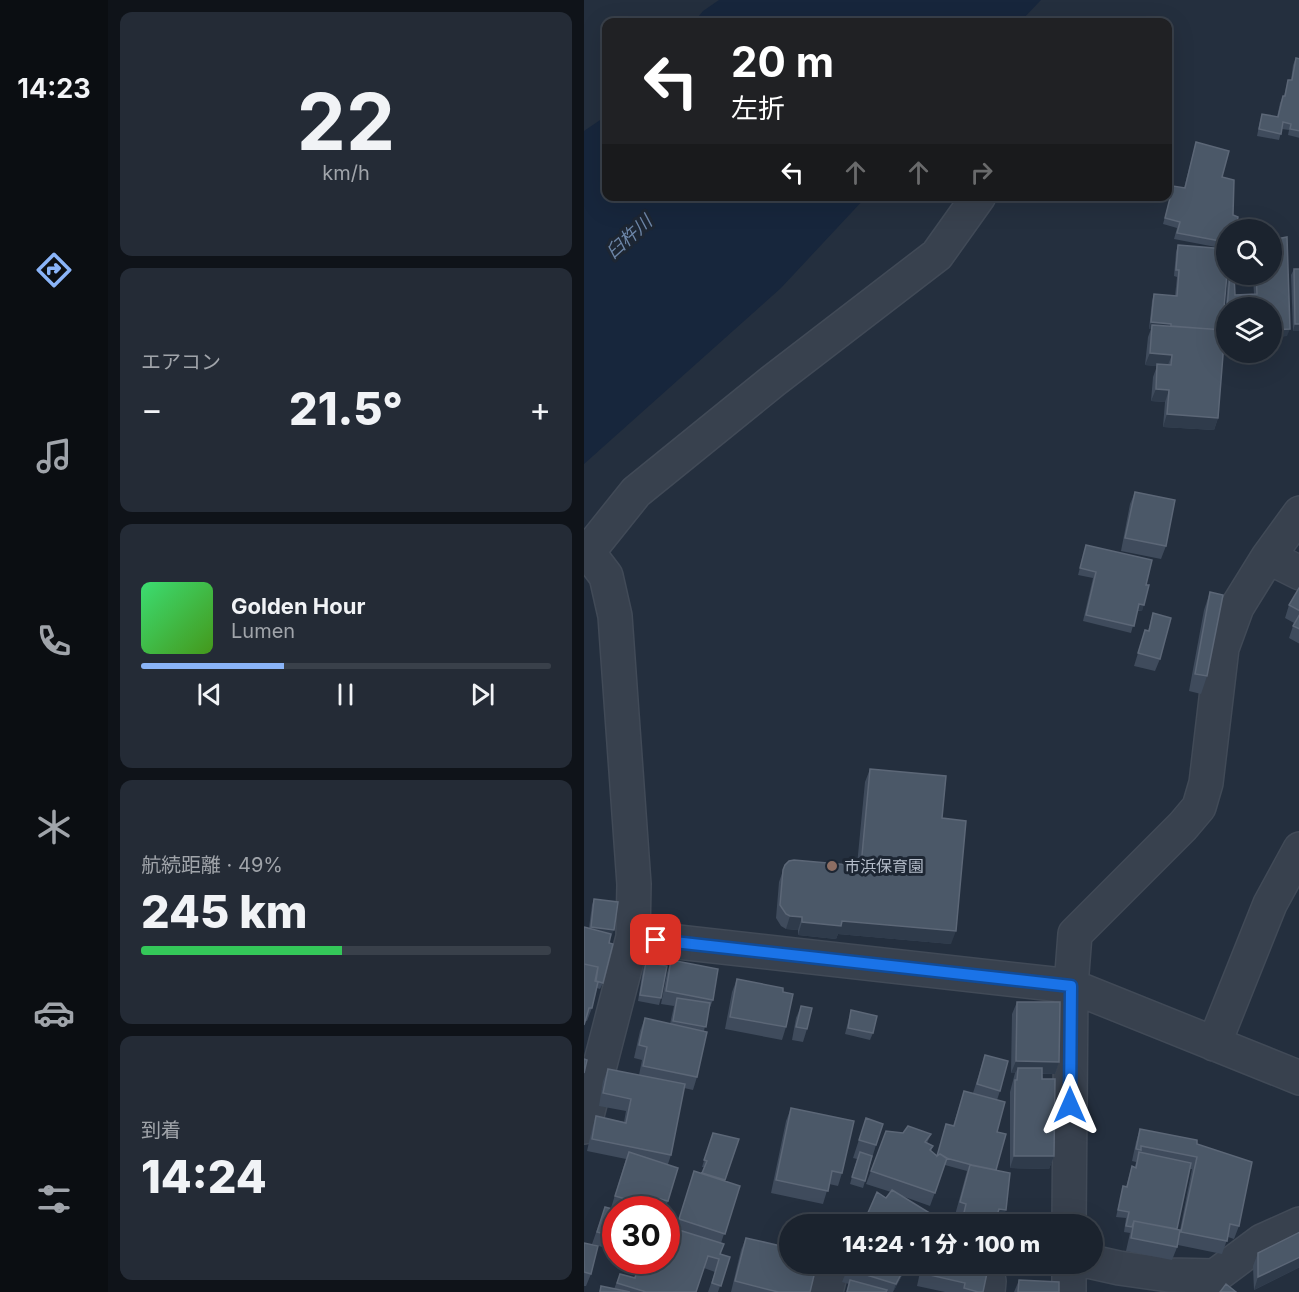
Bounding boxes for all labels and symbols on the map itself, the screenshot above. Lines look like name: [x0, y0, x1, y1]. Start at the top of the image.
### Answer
water label: 臼杵川: [602, 209, 657, 262]
place label: 市浜保育園: [844, 856, 924, 876]
marker: 市浜保育園: [825, 859, 839, 873]
pin: [630, 914, 681, 965]
position arrow: [1038, 1073, 1102, 1137]
speed limit sign: 30: [602, 1196, 680, 1274]

